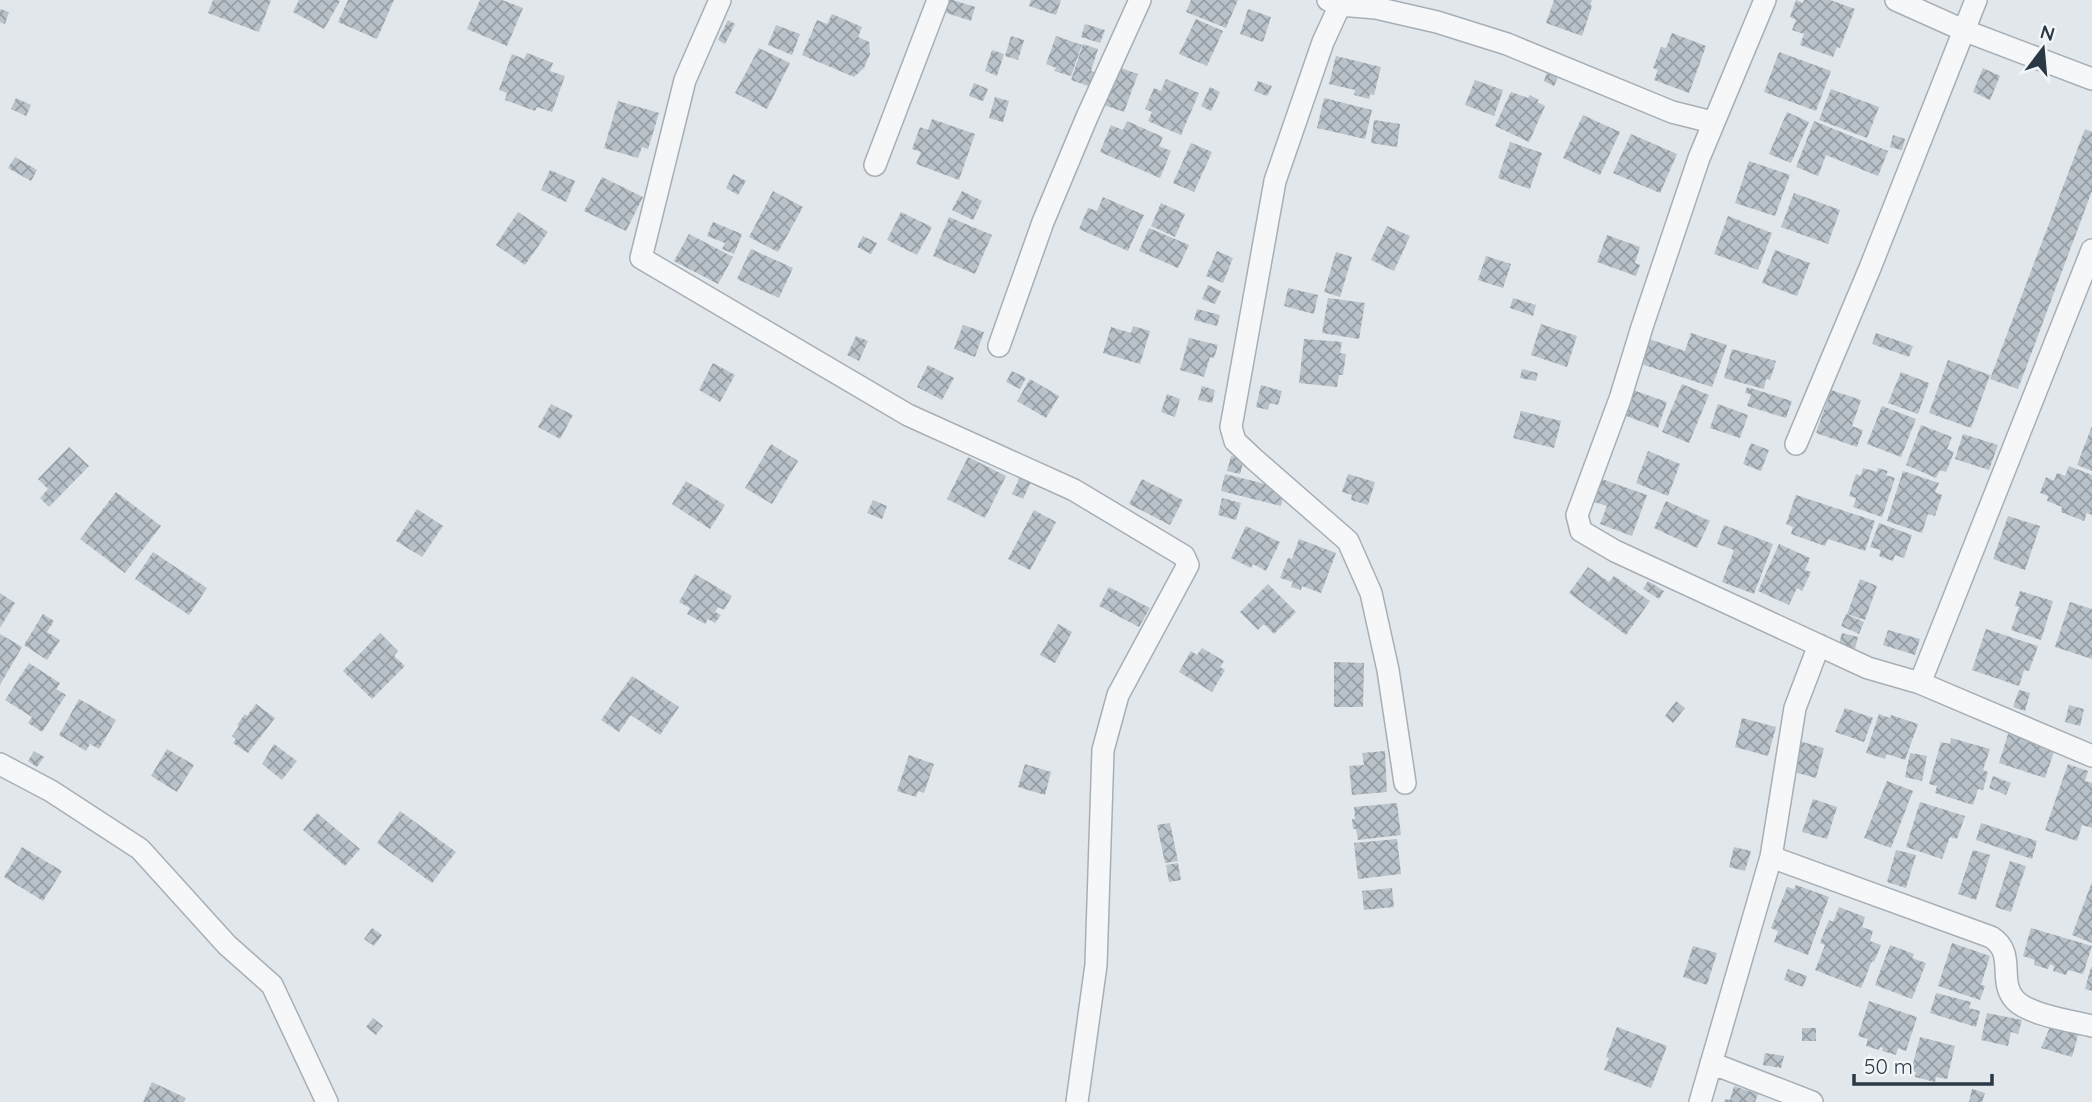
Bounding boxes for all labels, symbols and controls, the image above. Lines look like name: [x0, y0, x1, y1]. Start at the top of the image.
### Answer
north arrow: [2008, 14, 2078, 84]
text: N: [2038, 19, 2058, 46]
scale bar: [1854, 1042, 1992, 1086]
text: 50 m: [1864, 1053, 1913, 1079]

